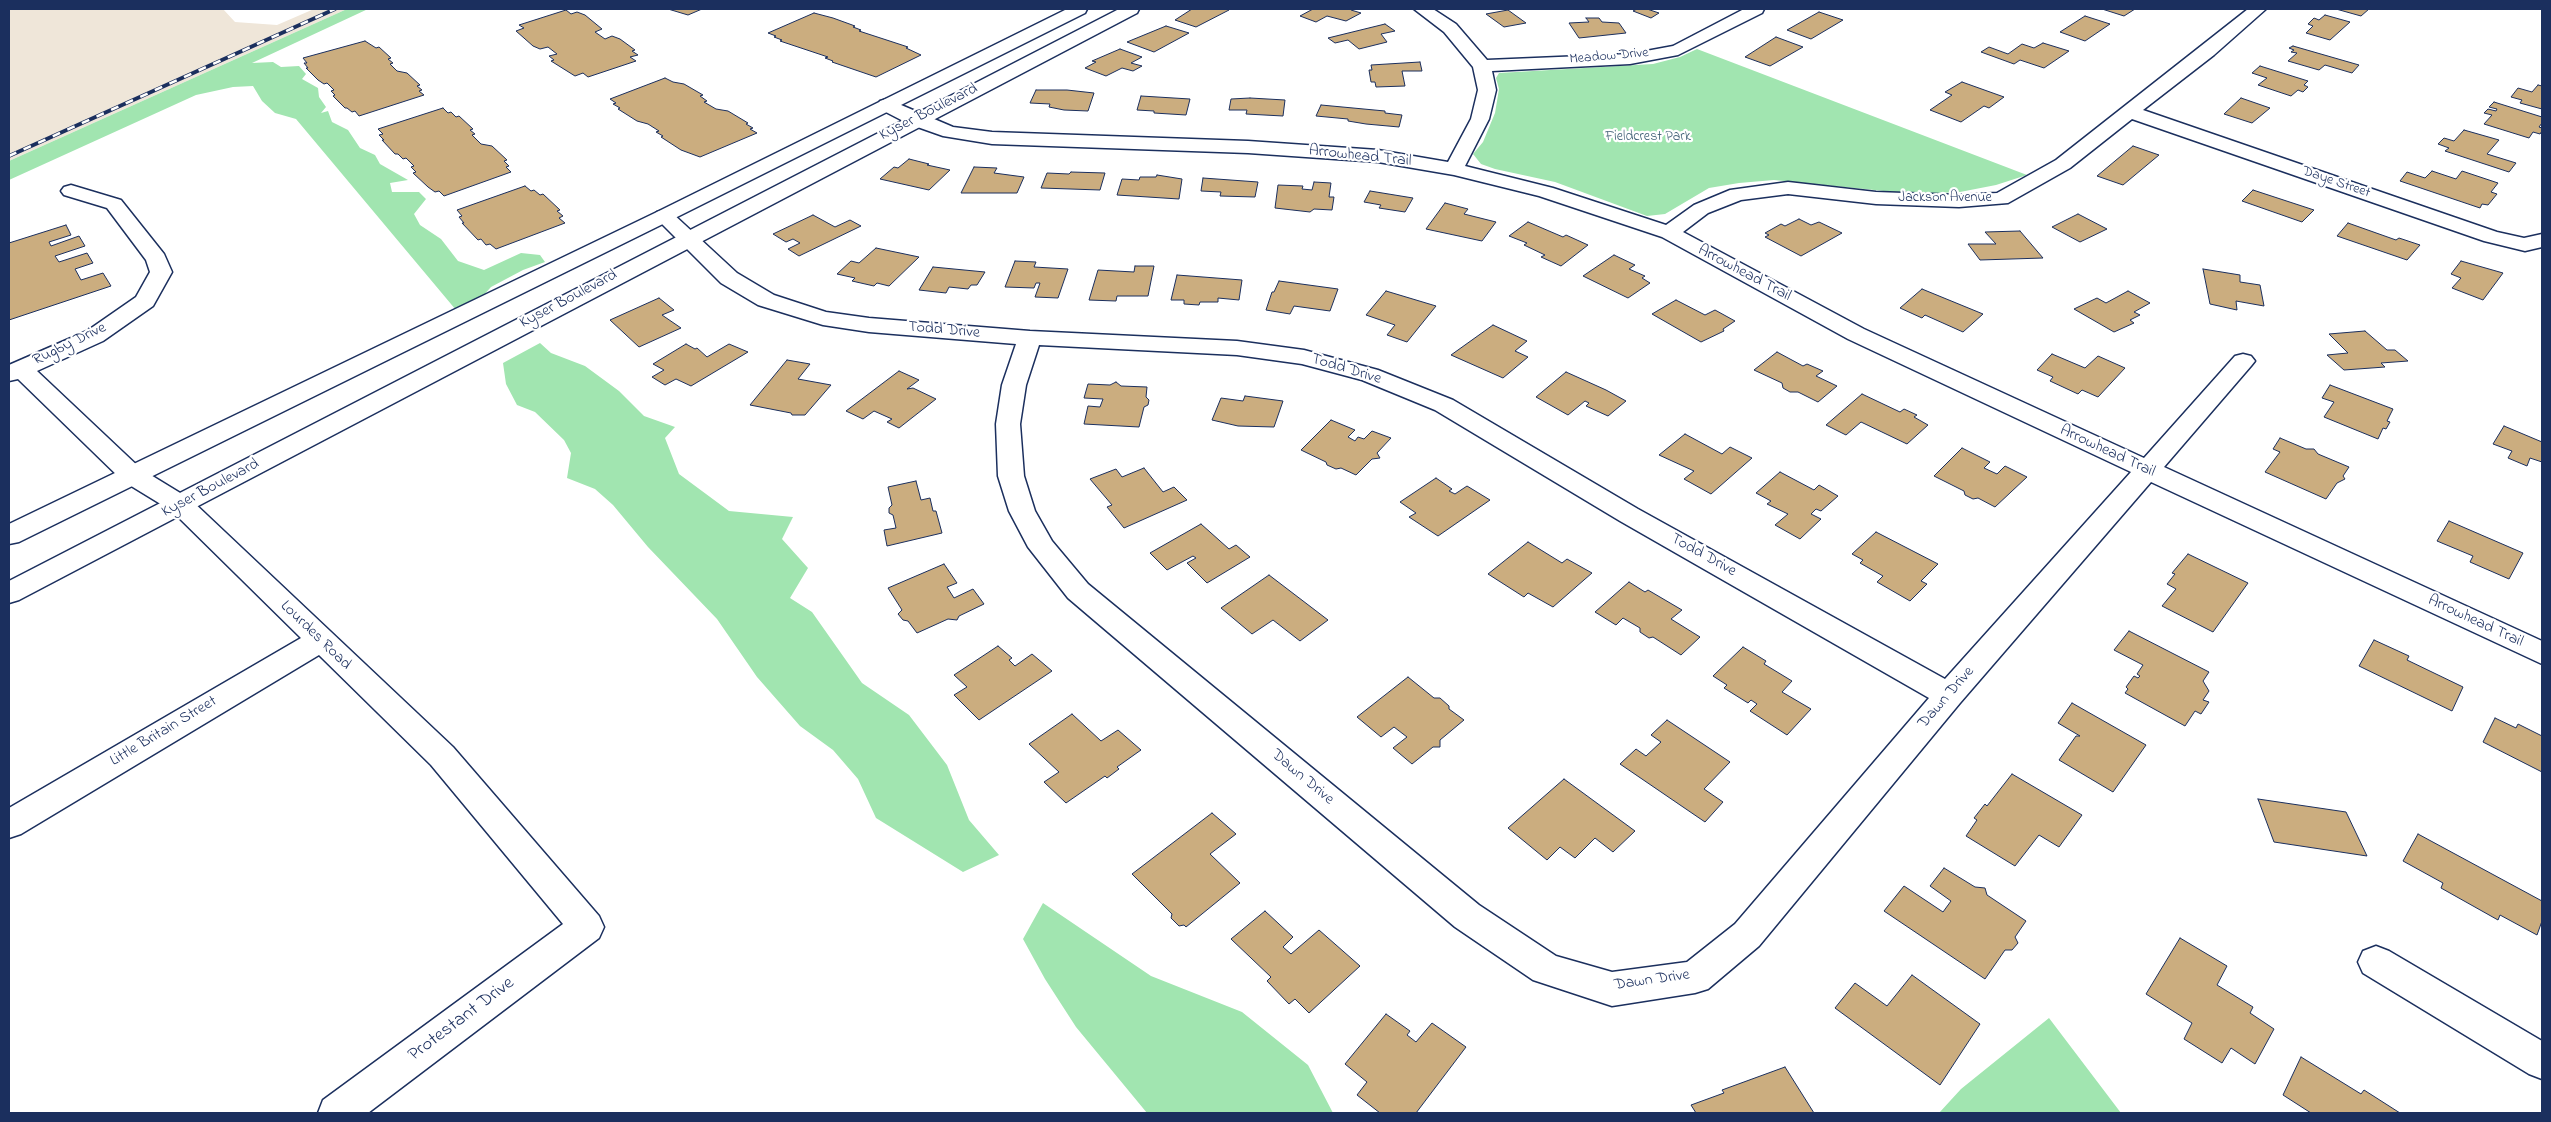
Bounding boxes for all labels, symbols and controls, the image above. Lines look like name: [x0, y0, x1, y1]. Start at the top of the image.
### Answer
street label: Meadow Drive: [1569, 45, 1649, 69]
street label: Kyser Boulevard: [877, 80, 981, 146]
park label: Fieldcrest Park: [1605, 130, 1691, 146]
street label: Arrowhead Trail: [1308, 142, 1412, 172]
street label: Daye Street: [2300, 164, 2372, 202]
street label: Jackson Avenue: [1898, 191, 1992, 207]
street label: Arrowhead Trail: [1694, 241, 1794, 307]
street label: Kyser Boulevard: [517, 266, 621, 334]
street label: Todd Drive: [907, 318, 981, 344]
street label: Rugby Drive: [30, 319, 110, 371]
street label: Todd Drive: [1309, 350, 1383, 390]
street label: Arrowhead Trail: [2056, 422, 2158, 482]
street label: Kyser Boulevard: [159, 455, 263, 523]
street label: Todd Drive: [1667, 530, 1739, 582]
street label: Arrowhead Trail: [2424, 592, 2526, 652]
street label: Lourdes Road: [275, 597, 355, 675]
street label: Dawn Drive: [1915, 663, 1979, 733]
street label: Little Britain Street: [107, 693, 221, 771]
street label: Dawn Drive: [1267, 746, 1337, 810]
street label: Dawn Drive: [1613, 966, 1691, 996]
street label: Protestant Drive: [404, 973, 520, 1067]

